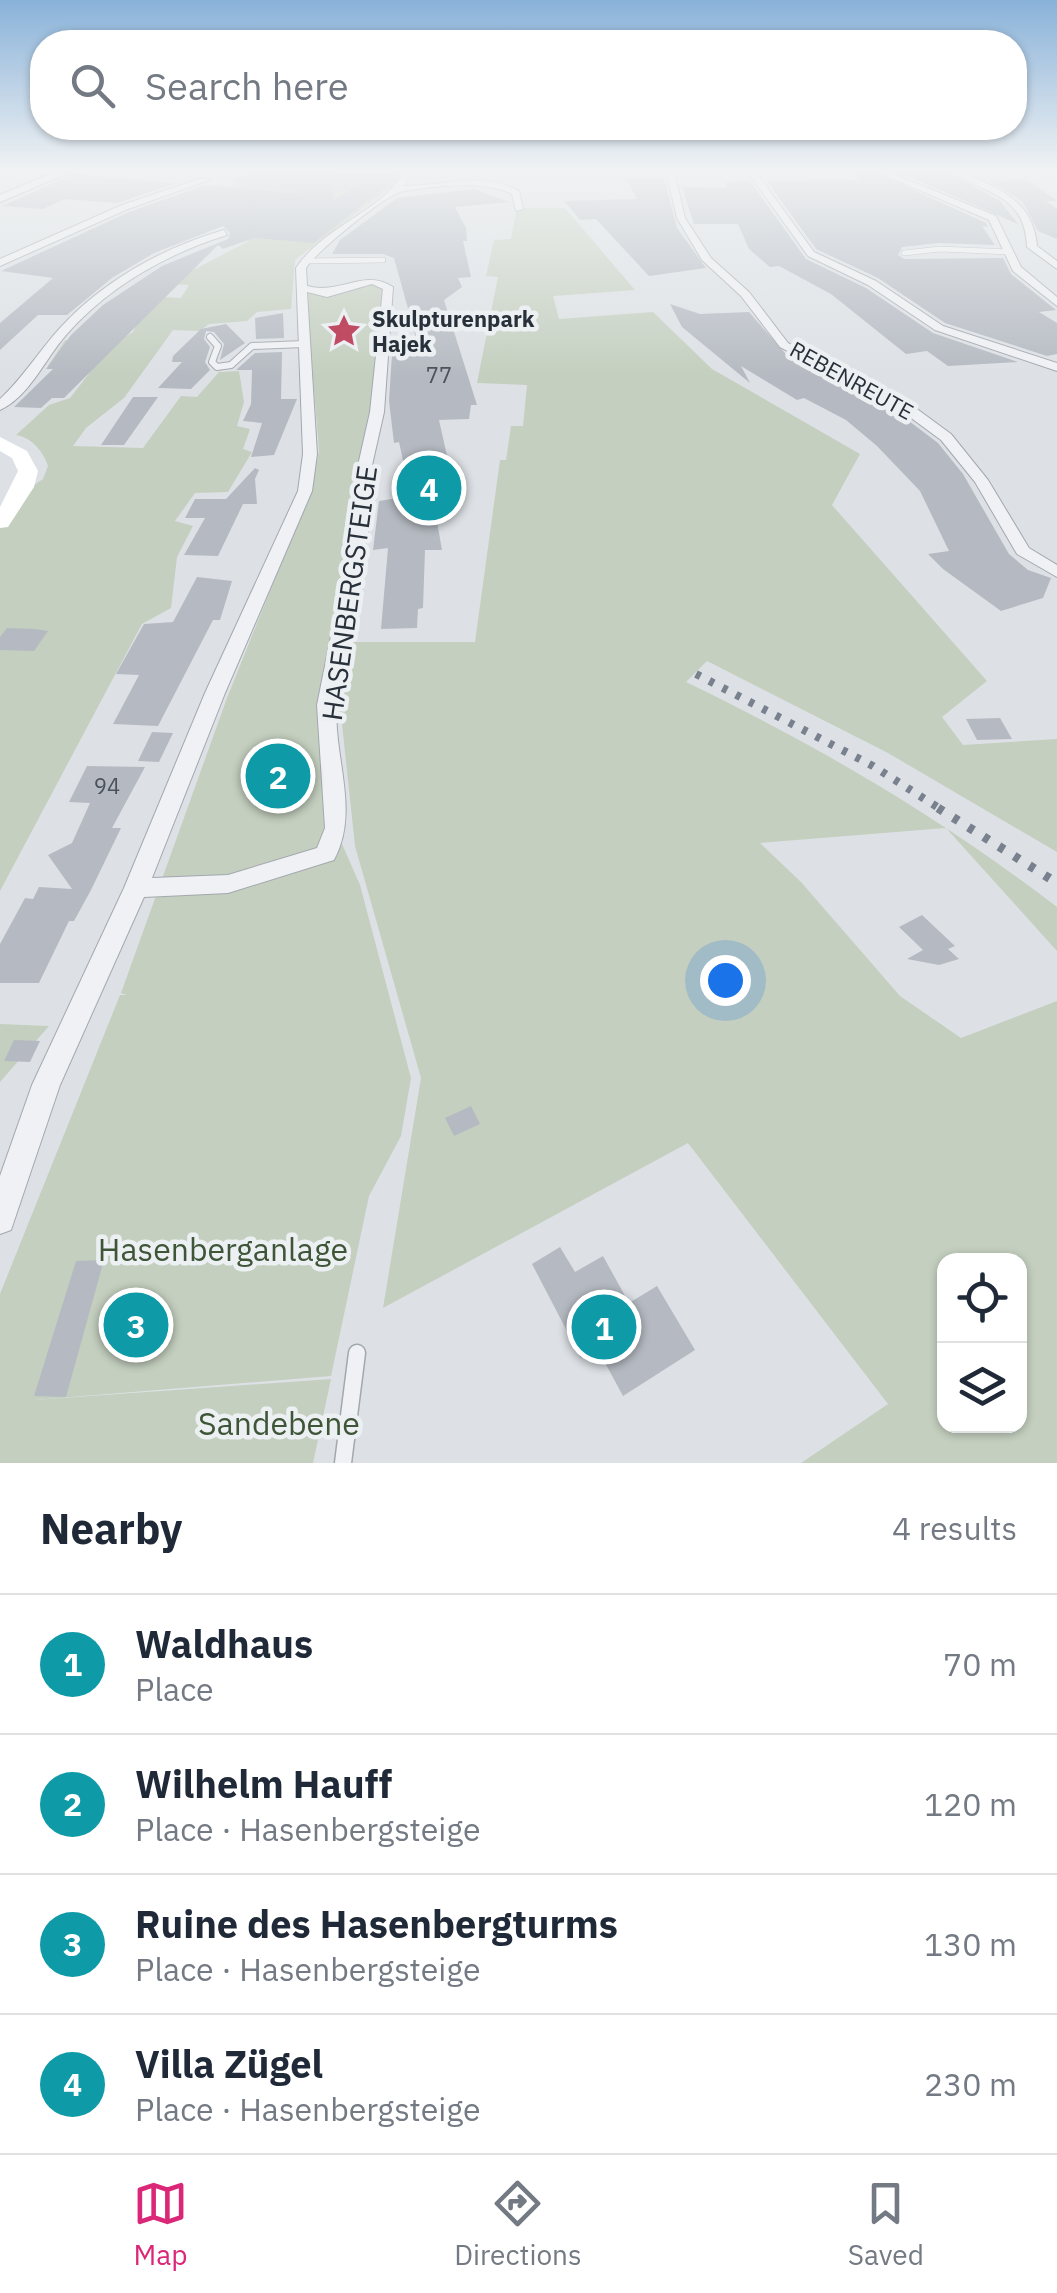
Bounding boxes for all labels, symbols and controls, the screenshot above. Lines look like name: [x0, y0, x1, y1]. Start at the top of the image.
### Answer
search box: [30, 30, 1027, 140]
icon: search: [65, 58, 120, 113]
text: Search here: [145, 61, 349, 110]
place label: Skulpturenpark Hajek: [372, 304, 535, 358]
place icon: Skulpturenpark Hajek: [325, 312, 363, 350]
street label: REBENREUTE: [785, 334, 919, 426]
house number: 77: [426, 360, 452, 389]
pin: 4: [396, 450, 462, 526]
street label: HASENBERGSTEIGE: [313, 463, 385, 723]
pin: 2: [246, 738, 310, 814]
house number: 94: [94, 771, 120, 800]
your location: [700, 955, 751, 1006]
park label: Hasenberganlage: [98, 1228, 348, 1270]
map controls: [937, 1253, 1027, 1433]
button: locate: [937, 1253, 1027, 1343]
pin: 3: [104, 1288, 168, 1362]
pin: 1: [572, 1290, 636, 1364]
button: layers: [937, 1343, 1027, 1433]
park label: Sandebene: [198, 1402, 360, 1444]
text: Nearby: [40, 1501, 182, 1556]
text: 4 results: [892, 1507, 1017, 1549]
text: Waldhaus: [135, 1619, 313, 1668]
text: 1: [63, 1643, 82, 1685]
text: 70 m: [943, 1643, 1017, 1685]
text: Place: [135, 1668, 214, 1710]
text: Wilhelm Hauff: [135, 1759, 392, 1808]
text: 2: [63, 1783, 82, 1825]
text: 120 m: [924, 1783, 1017, 1825]
text: Place · Hasenbergsteige: [135, 1808, 481, 1850]
text: Ruine des Hasenbergturms: [135, 1899, 618, 1948]
text: 3: [63, 1923, 82, 1965]
text: 130 m: [924, 1923, 1017, 1965]
text: Place · Hasenbergsteige: [135, 1948, 481, 1990]
text: Villa Zügel: [135, 2039, 323, 2088]
text: 4: [63, 2063, 82, 2105]
text: 230 m: [924, 2063, 1017, 2105]
text: Place · Hasenbergsteige: [135, 2088, 481, 2130]
tab: Map: [133, 2176, 188, 2273]
tab: Directions: [454, 2176, 582, 2273]
tab: Saved: [848, 2176, 924, 2273]

